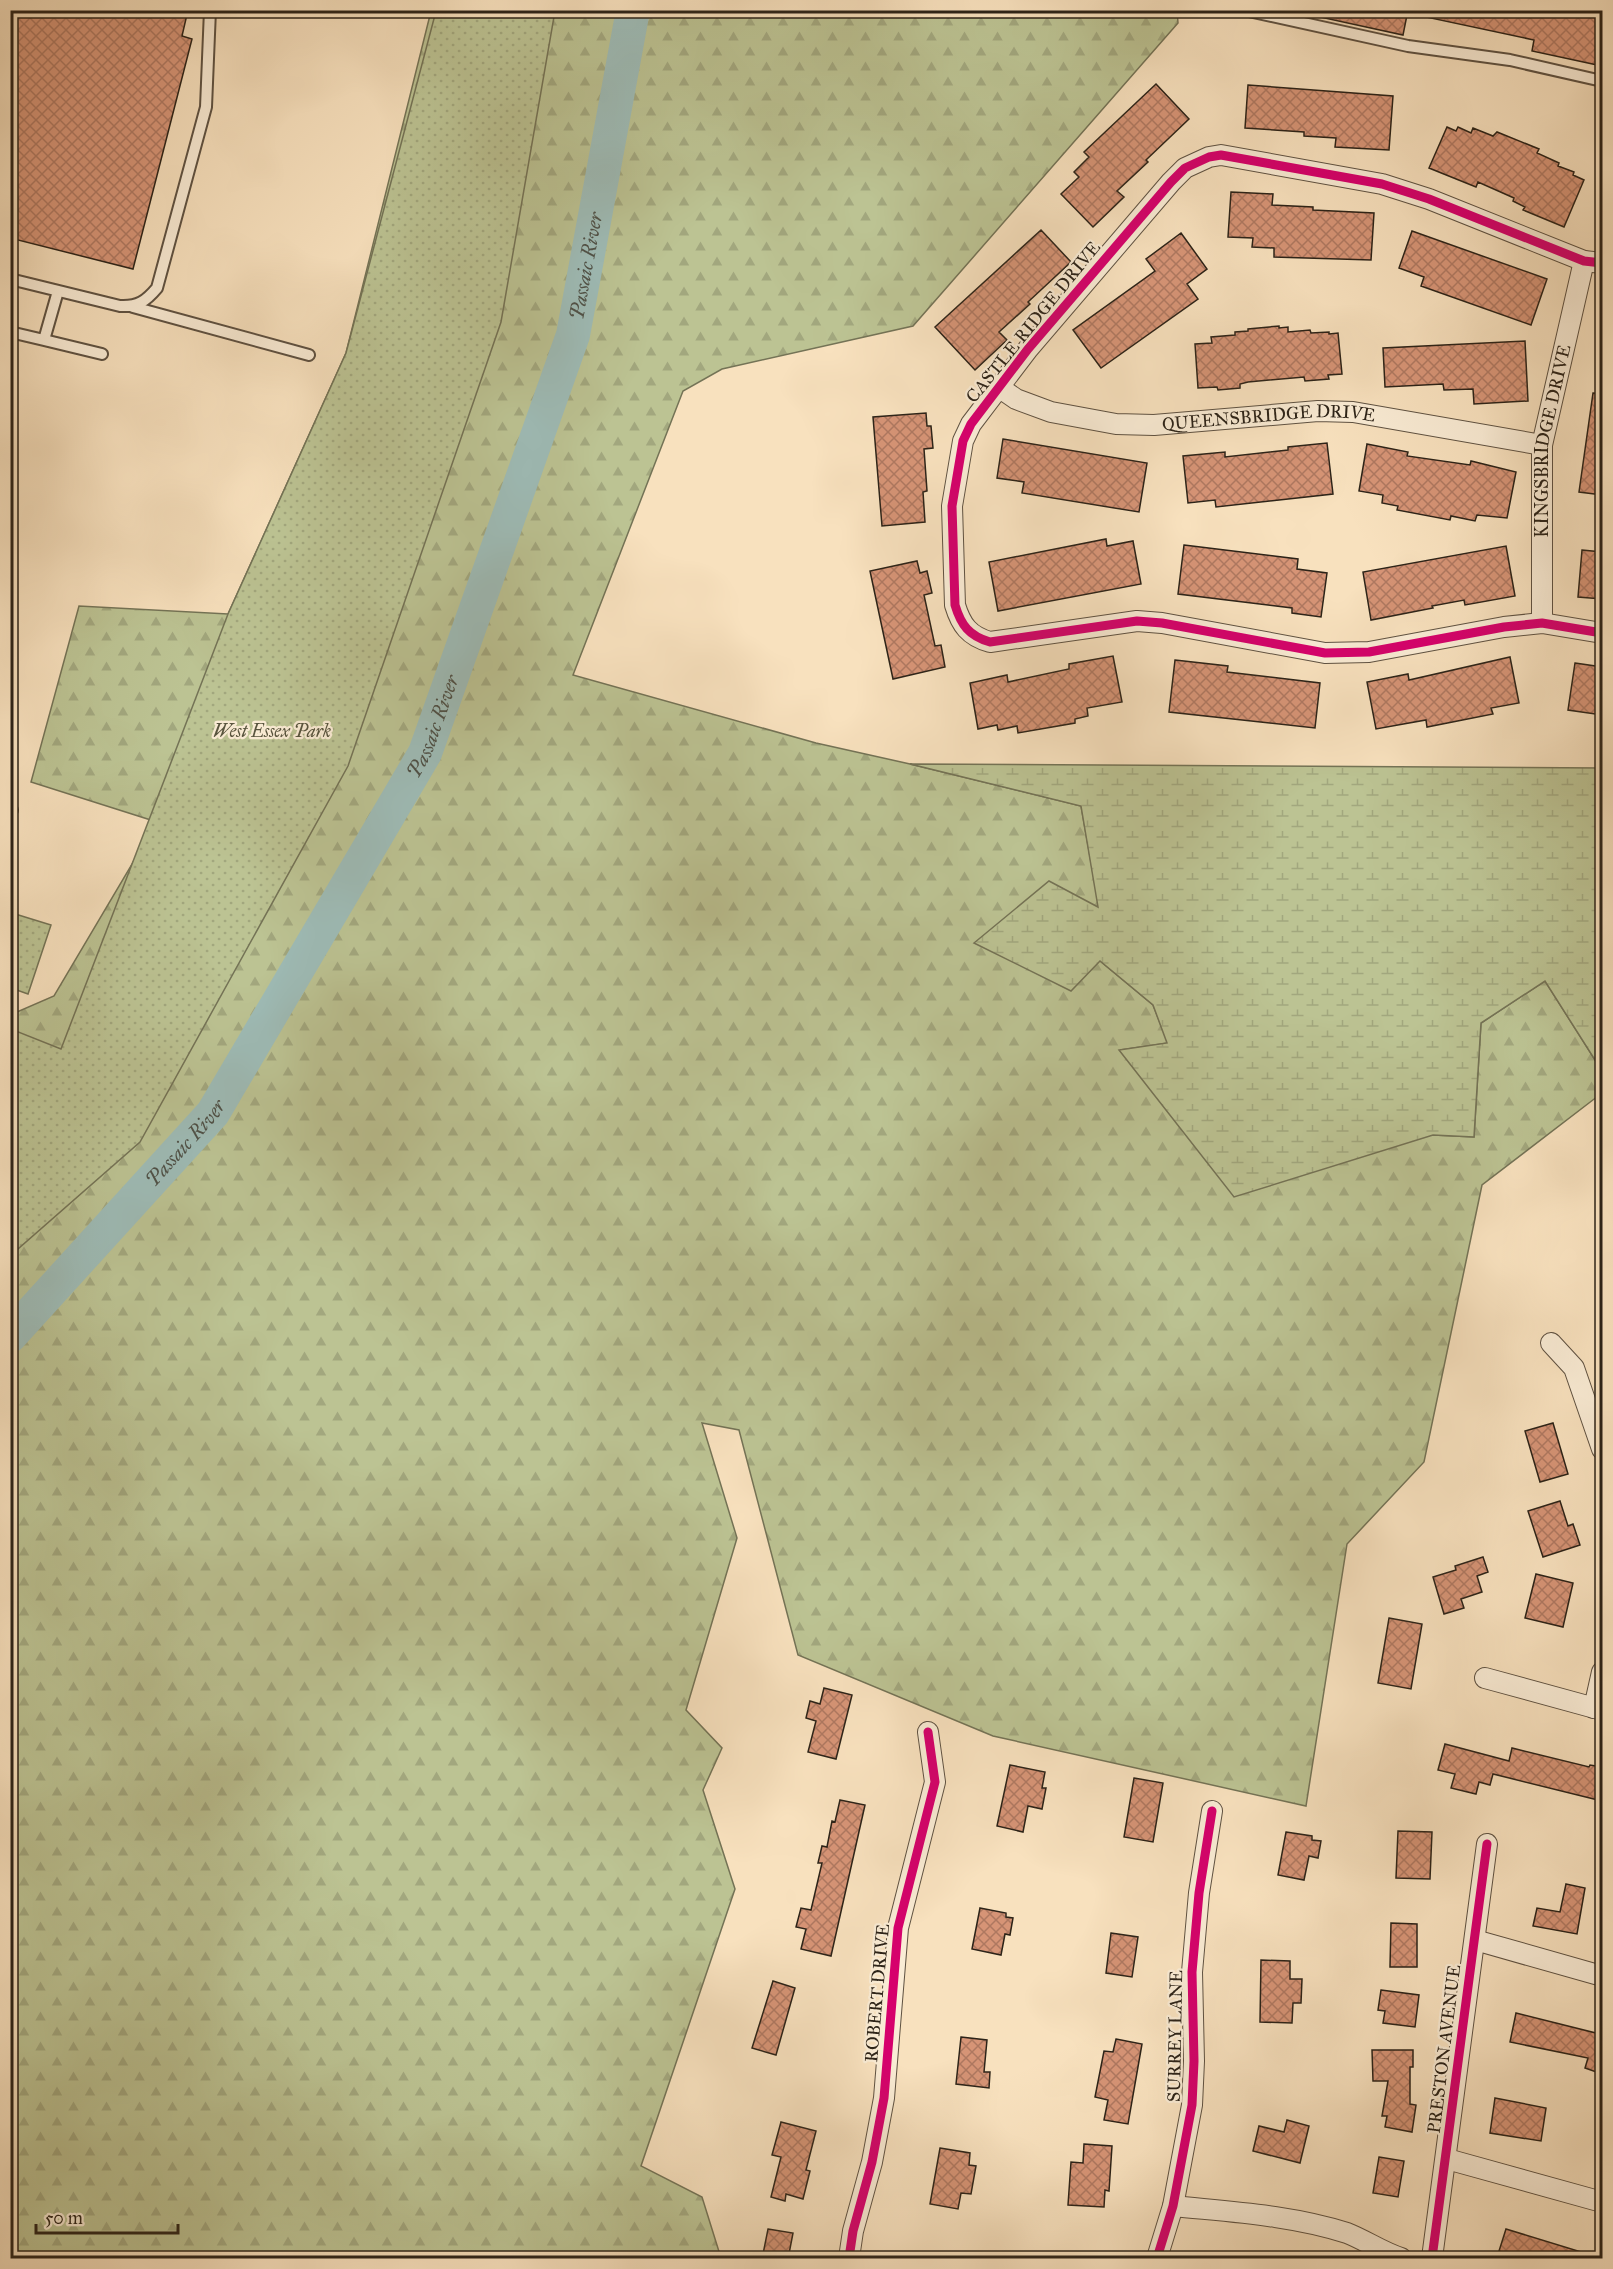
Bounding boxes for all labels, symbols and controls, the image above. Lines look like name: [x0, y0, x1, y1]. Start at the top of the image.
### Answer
water label: Passaic River: [564, 209, 608, 321]
street label: CASTLE RIDGE DRIVE: [961, 237, 1105, 407]
street label: KINGSBRIDGE DRIVE: [1531, 342, 1576, 538]
street label: QUEENSBRIDGE DRIVE: [1161, 400, 1377, 435]
water label: Passaic River: [401, 670, 464, 782]
park label: West Essex Park: [213, 720, 331, 742]
water label: Passaic River: [140, 1094, 231, 1191]
street label: ROBERT DRIVE: [860, 1923, 894, 2063]
street label: PRESTON AVENUE: [1423, 1963, 1465, 2135]
street label: SURREY LANE: [1163, 1970, 1187, 2102]
scale bar: [36, 2197, 178, 2235]
text: 50 m: [45, 2207, 83, 2229]

